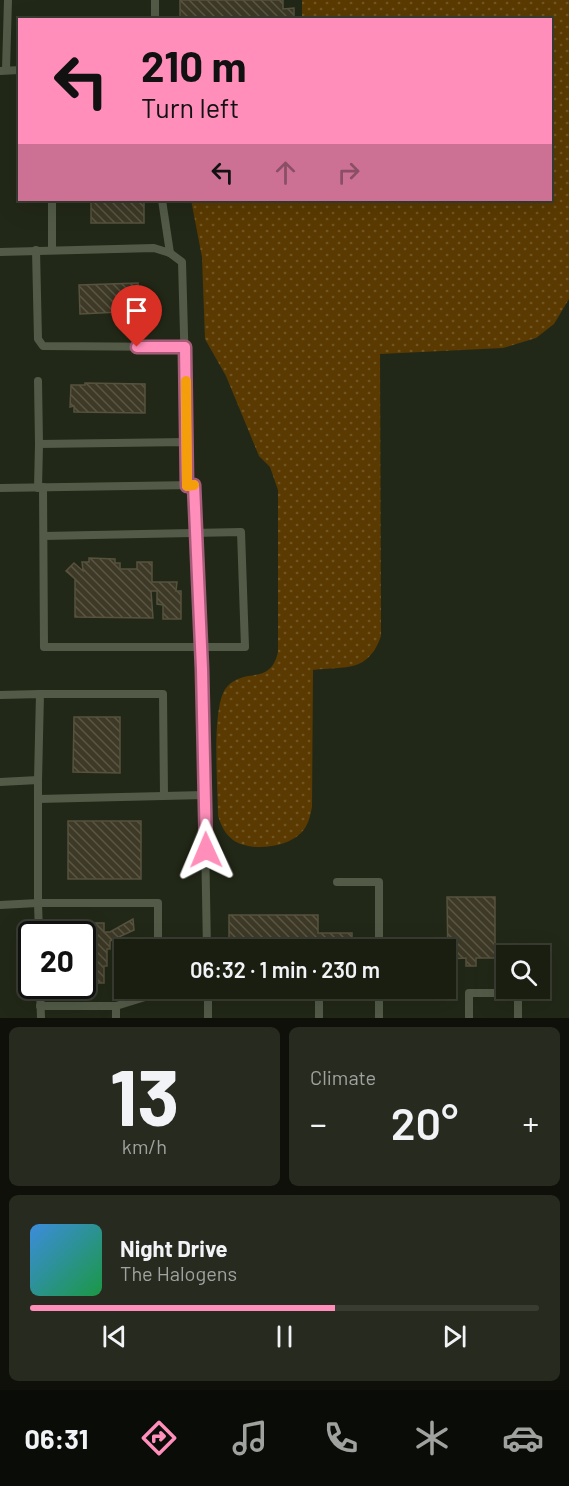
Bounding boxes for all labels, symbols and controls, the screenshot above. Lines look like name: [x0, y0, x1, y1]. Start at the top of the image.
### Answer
text: 210 m: [141, 40, 247, 90]
icon: left: [42, 42, 120, 120]
text: Turn left: [141, 91, 239, 123]
icon: left: [206, 156, 239, 189]
icon: ahead: [269, 156, 302, 189]
icon: right: [332, 156, 365, 189]
pin: [111, 285, 162, 347]
icon: arrive: [120, 294, 153, 327]
position arrow: [174, 818, 238, 882]
speed limit sign: 20: [18, 921, 96, 999]
map controls: [496, 945, 550, 999]
button: search: [496, 945, 550, 999]
text: 06:32 · 1 min · 230 m: [190, 956, 380, 982]
text: 13: [110, 1048, 179, 1142]
text: Climate: [310, 1065, 376, 1089]
text: 20°: [391, 1095, 458, 1149]
text: −: [310, 1103, 327, 1143]
text: +: [523, 1103, 539, 1143]
text: km/h: [122, 1134, 167, 1158]
text: Night Drive: [120, 1235, 228, 1261]
text: The Halogens: [120, 1261, 237, 1285]
icon: previous: [98, 1320, 131, 1353]
icon: pause: [268, 1320, 301, 1353]
icon: next: [438, 1320, 471, 1353]
icon: directions: [138, 1417, 180, 1459]
icon: music: [229, 1417, 271, 1459]
icon: phone: [320, 1417, 362, 1459]
icon: climate: [411, 1417, 453, 1459]
icon: car: [502, 1417, 544, 1459]
text: 06:31: [25, 1422, 88, 1454]

